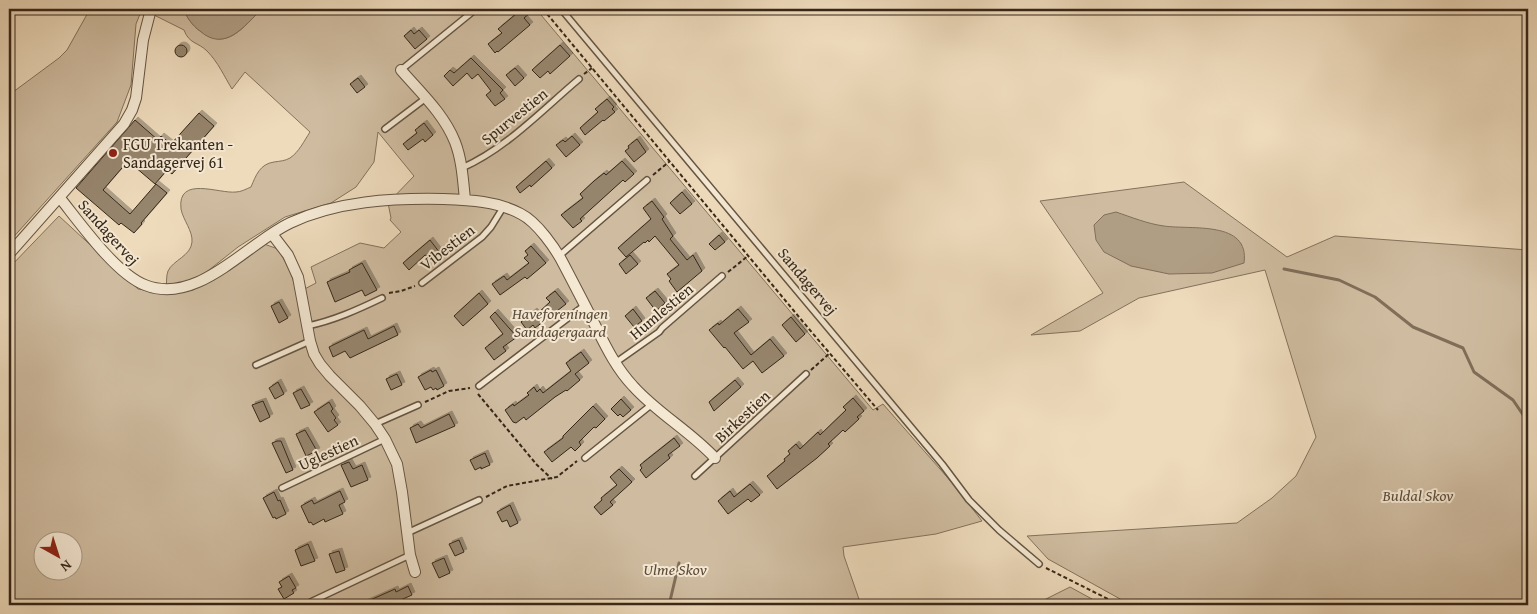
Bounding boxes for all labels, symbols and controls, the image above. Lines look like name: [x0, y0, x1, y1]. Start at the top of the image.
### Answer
street label: Spurvestien: [475, 82, 553, 150]
place label: FGU Trekanten - Sandagervej 61: [123, 132, 233, 174]
marker: FGU Trekanten - Sandagervej 61: [107, 147, 119, 159]
street label: Sandagervej: [73, 194, 145, 270]
street label: Vibestien: [414, 218, 480, 276]
street label: Sandagervej: [772, 242, 844, 320]
street label: Humlestien: [624, 277, 698, 345]
park label: Haveforeningen Sandagergaard: [511, 301, 608, 343]
street label: Birkestien: [709, 384, 775, 448]
street label: Uglestien: [294, 428, 362, 476]
park label: Buldal Skov: [1382, 483, 1454, 507]
north arrow: [32, 532, 82, 582]
text: N: [56, 555, 76, 577]
park label: Ulme Skov: [643, 557, 707, 581]

